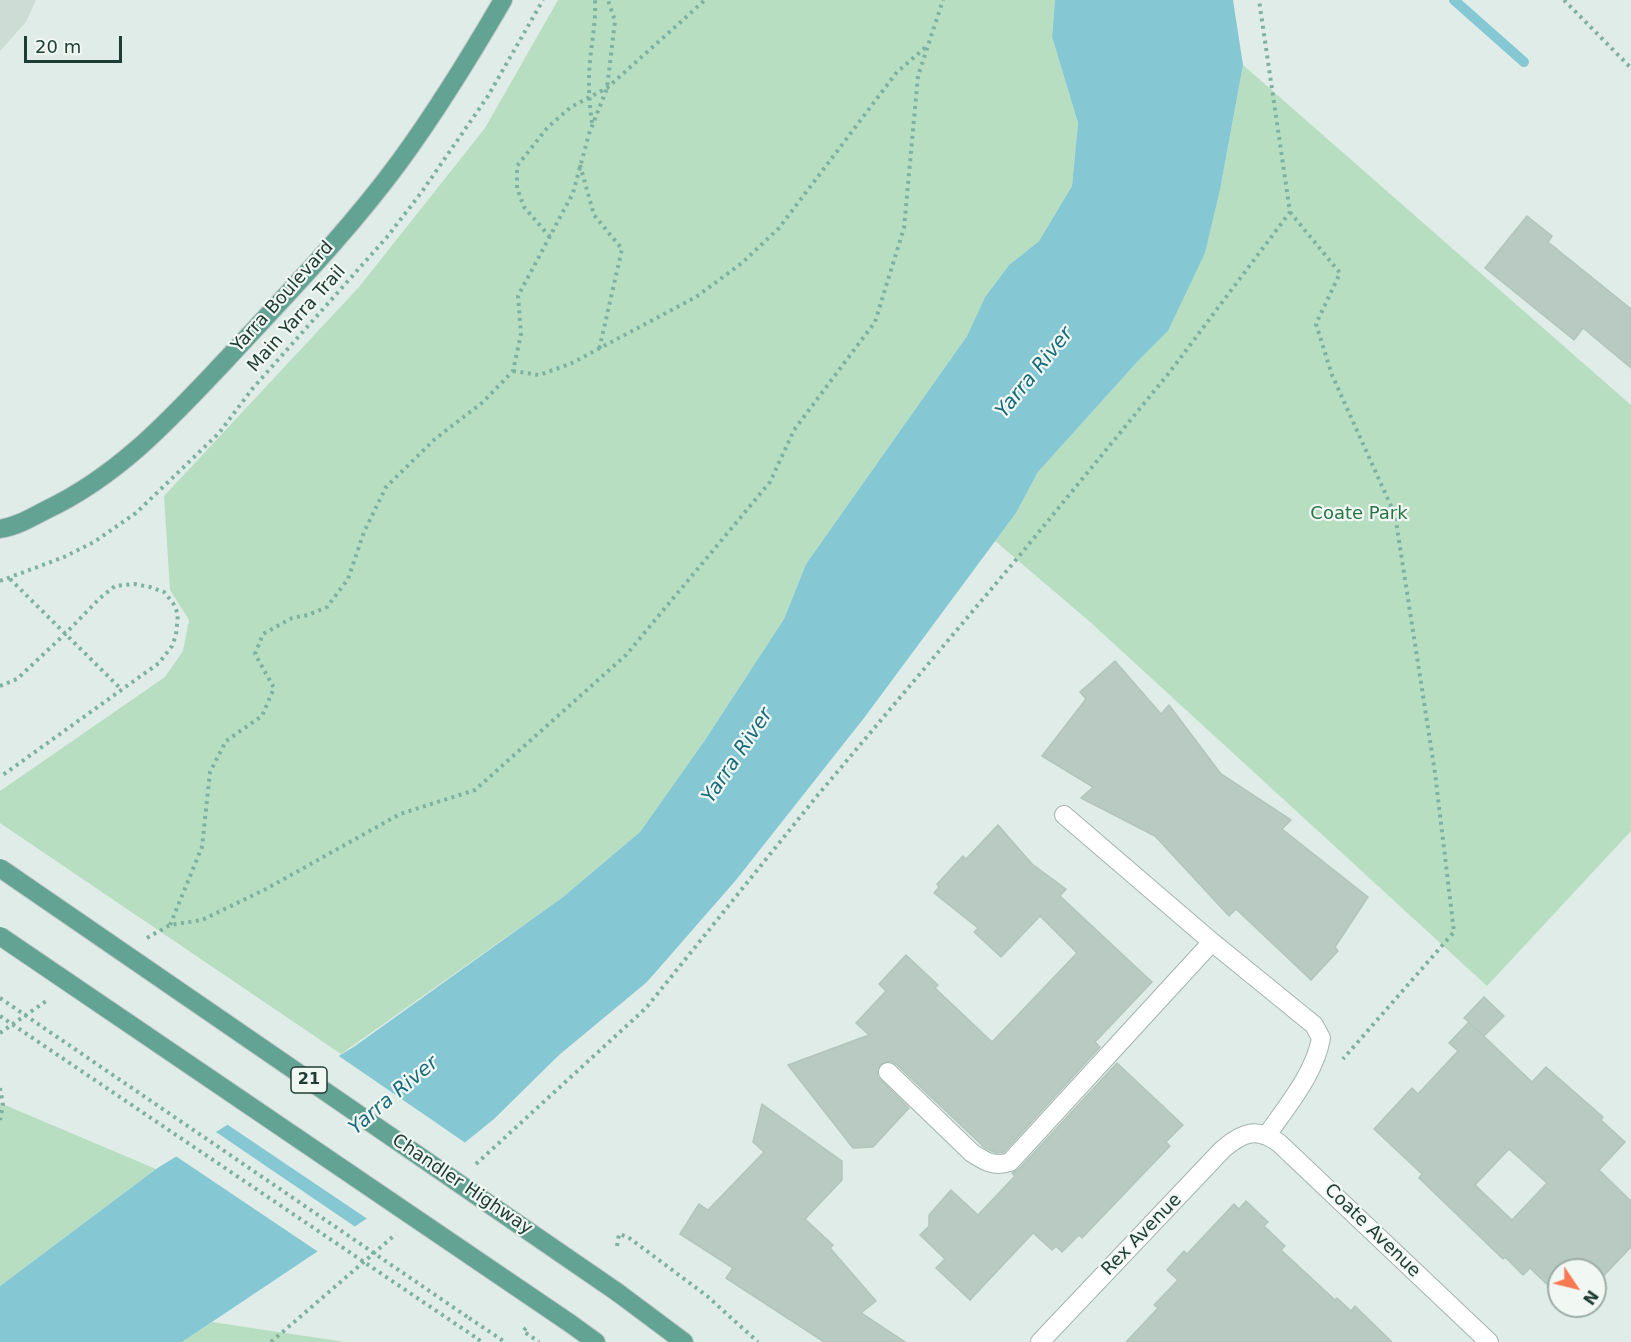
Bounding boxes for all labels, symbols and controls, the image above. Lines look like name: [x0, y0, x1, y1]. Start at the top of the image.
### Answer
scale bar: [27, 24, 124, 62]
text: 20 m: [35, 36, 81, 57]
street label: Yarra Boulevard: [228, 237, 338, 357]
street label: Main Yarra Trail: [243, 261, 351, 377]
water label: Yarra River: [991, 323, 1079, 423]
park label: Coate Park: [1310, 503, 1408, 525]
water label: Yarra River: [697, 704, 779, 808]
water label: Yarra River: [344, 1052, 444, 1140]
road number: 21: [291, 1067, 327, 1093]
street label: Chandler Highway: [388, 1130, 536, 1240]
street label: Coate Avenue: [1319, 1180, 1425, 1282]
street label: Rex Avenue: [1098, 1189, 1186, 1281]
north arrow: [1547, 1258, 1607, 1318]
text: N: [1579, 1287, 1602, 1308]

